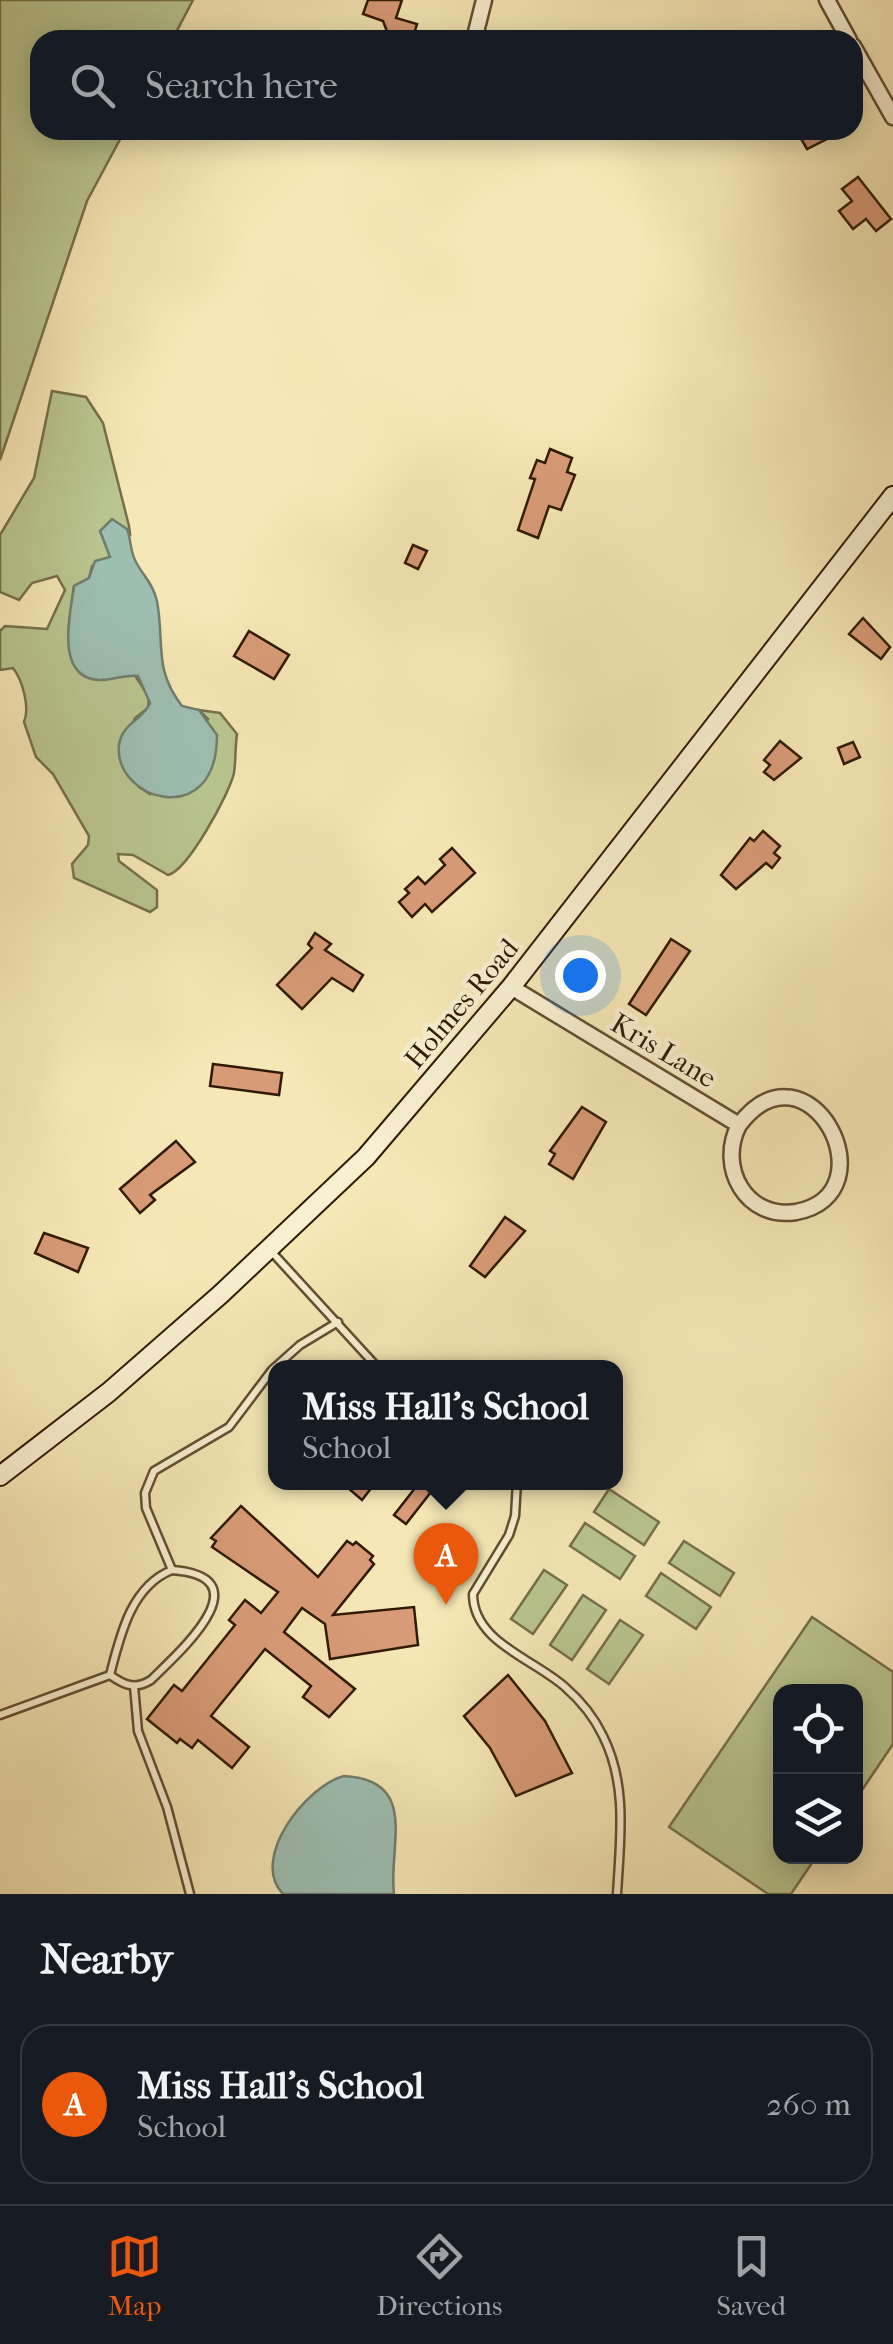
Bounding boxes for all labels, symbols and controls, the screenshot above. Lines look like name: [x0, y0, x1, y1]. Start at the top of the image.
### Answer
search box: [30, 30, 863, 140]
icon: search: [65, 58, 120, 113]
text: Search here: [145, 63, 338, 108]
street label: Holmes Road: [398, 931, 526, 1075]
your location: [555, 950, 606, 1001]
street label: Kris Lane: [605, 1006, 722, 1095]
popup: [268, 1360, 623, 1490]
text: Miss Hall's School: [302, 1384, 589, 1429]
text: School: [302, 1429, 391, 1466]
pin: A: [414, 1522, 478, 1605]
map controls: [773, 1684, 863, 1864]
button: locate: [773, 1684, 863, 1774]
button: layers: [773, 1774, 863, 1864]
text: Nearby: [40, 1935, 172, 1984]
text: Miss Hall's School: [137, 2063, 424, 2108]
text: A: [64, 2086, 85, 2123]
text: 260 m: [766, 2086, 851, 2123]
text: School: [137, 2108, 226, 2145]
tab: Map: [107, 2229, 162, 2322]
tab: Directions: [376, 2229, 502, 2322]
tab: Saved: [716, 2229, 786, 2322]

